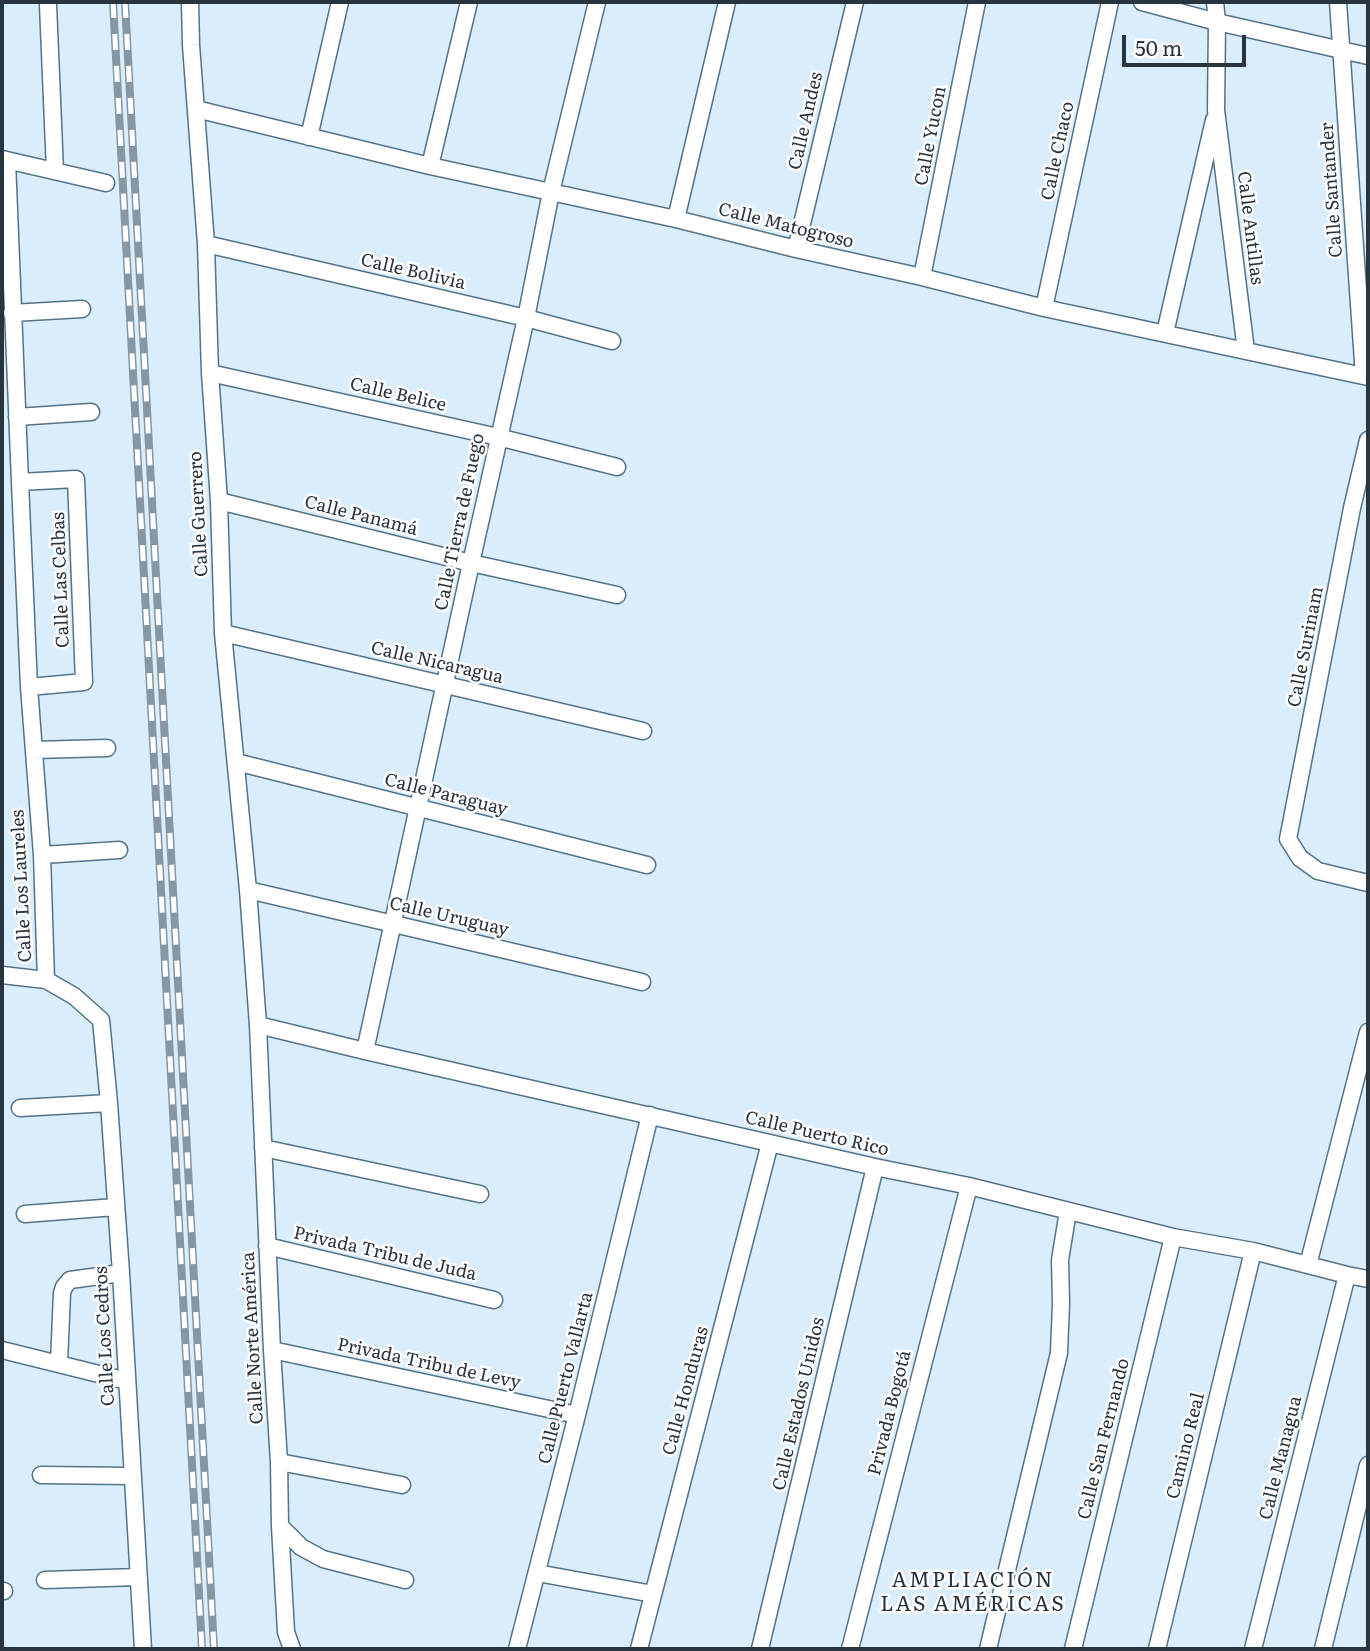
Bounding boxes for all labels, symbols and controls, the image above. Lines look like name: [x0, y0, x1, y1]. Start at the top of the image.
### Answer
scale bar: [1125, 21, 1249, 65]
text: 50 m: [1135, 31, 1182, 62]
street label: Calle Andes: [784, 70, 828, 172]
street label: Calle Yucon: [911, 84, 951, 188]
street label: Calle Chaco: [1037, 100, 1079, 202]
street label: Calle Santander: [1317, 122, 1347, 258]
street label: Calle Antillas: [1232, 170, 1268, 286]
street label: Calle Matogroso: [716, 199, 856, 253]
street label: Calle Bolivia: [358, 249, 468, 295]
street label: Calle Belice: [348, 373, 448, 417]
street label: Calle Tierra de Fuego: [431, 431, 489, 613]
street label: Calle Guerrero: [185, 451, 213, 577]
street label: Calle Panamá: [302, 492, 420, 540]
street label: Calle Las Celbas: [48, 512, 74, 648]
street label: Calle Surinam: [1284, 585, 1328, 709]
street label: Calle Nicaragua: [369, 637, 505, 689]
street label: Calle Paraguay: [382, 769, 510, 821]
street label: Calle Los Laureles: [7, 809, 37, 963]
street label: Calle Uruguay: [387, 893, 511, 941]
street label: Calle Puerto Rico: [743, 1107, 891, 1161]
street label: Privada Tribu de Juda: [291, 1222, 479, 1286]
street label: Calle Norte América: [238, 1251, 268, 1425]
street label: Calle Los Cedros: [91, 1266, 119, 1406]
street label: Calle Puerto Vallarta: [534, 1290, 598, 1466]
street label: Calle Estados Unidos: [769, 1315, 829, 1493]
street label: Calle Honduras: [658, 1324, 714, 1458]
street label: Privada Tribu de Levy: [335, 1334, 523, 1394]
street label: Privada Bogotá: [864, 1348, 916, 1478]
street label: Calle San Fernando: [1074, 1356, 1134, 1522]
street label: Camino Real: [1162, 1391, 1210, 1501]
street label: Calle Managua: [1255, 1394, 1307, 1522]
district label: AMPLIACIÓN LAS AMÉRICAS: [882, 1568, 1064, 1618]

